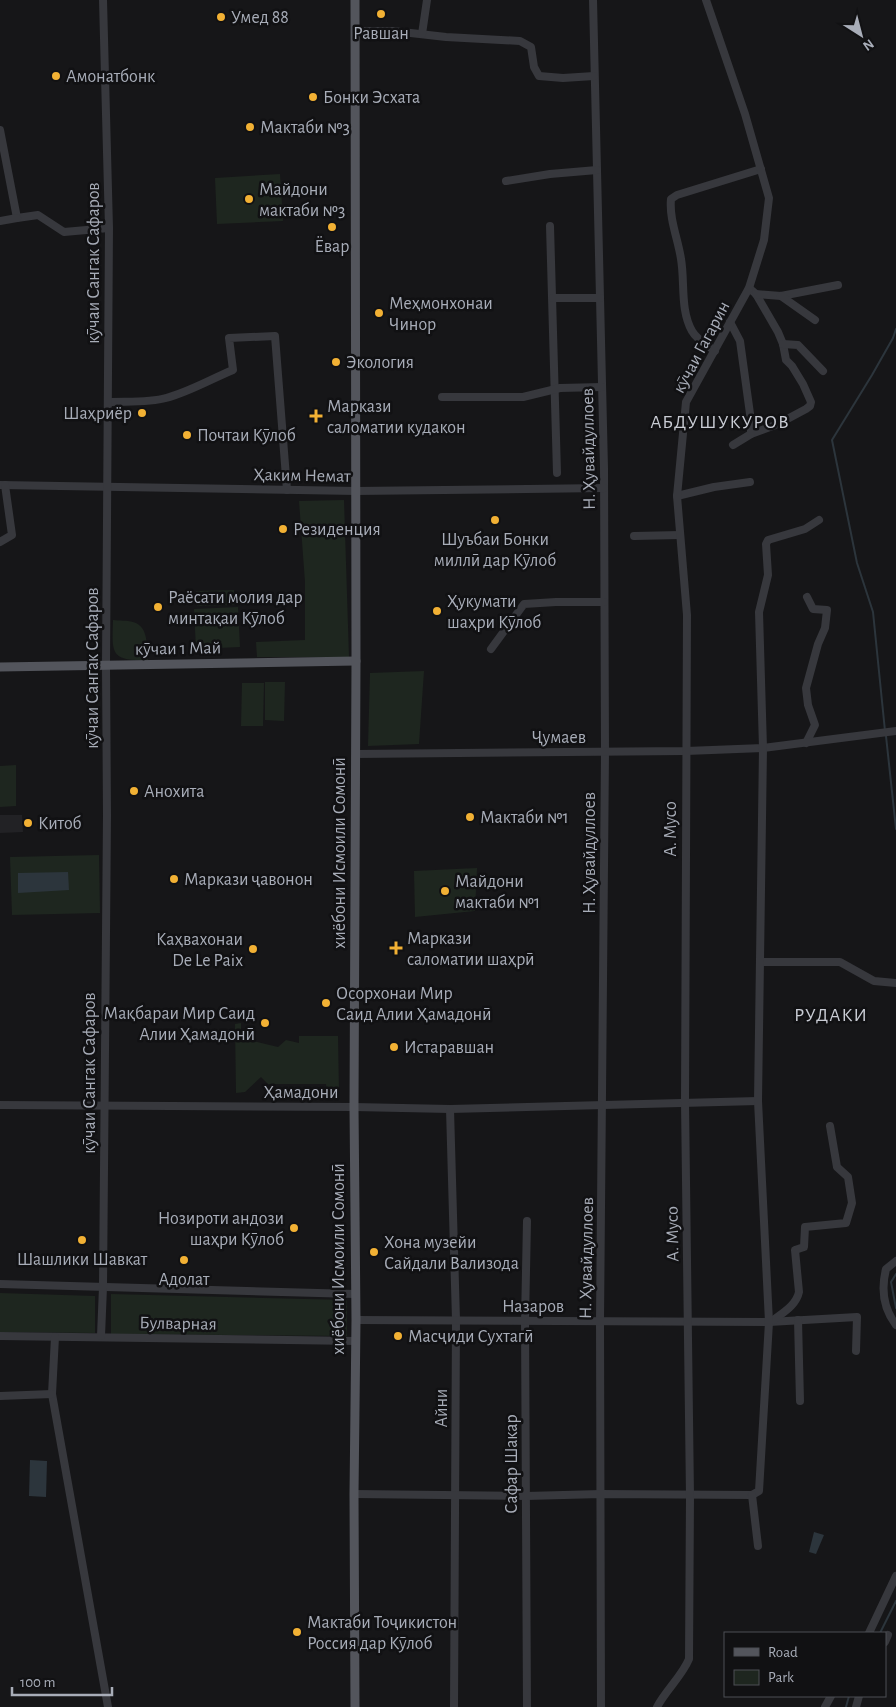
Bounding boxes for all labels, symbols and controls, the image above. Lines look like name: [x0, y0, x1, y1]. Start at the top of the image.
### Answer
marker: Равшан: [375, 8, 387, 20]
place label: Умед 88: [231, 9, 289, 27]
north arrow: [836, 10, 886, 60]
marker: Умед 88: [215, 11, 227, 23]
place label: Равшан: [353, 25, 409, 43]
text: N: [860, 36, 876, 53]
place label: Амонатбонк: [66, 67, 156, 86]
marker: Амонатбонк: [50, 70, 62, 82]
place label: Бонки Эсхата: [323, 89, 420, 107]
marker: Бонки Эсхата: [307, 91, 319, 103]
place label: Мактаби №3: [260, 118, 350, 137]
marker: Мактаби №3: [244, 121, 256, 133]
place label: Майдони мактаби №3: [259, 181, 345, 220]
street label: кӯчаи Сангак Сафаров: [85, 182, 103, 344]
marker: Майдони мактаби №3: [243, 193, 255, 205]
marker: Ёвар: [326, 221, 338, 233]
place label: Ёвар: [314, 236, 350, 256]
place label: Меҳмонхонаи Чинор: [389, 295, 493, 334]
street label: кӯчаи Гагарин: [670, 298, 734, 396]
marker: Меҳмонхонаи Чинор: [373, 307, 385, 319]
place label: Экология: [346, 354, 414, 372]
marker: Экология: [330, 356, 342, 368]
street label: Н. Ҳувайдуллоев: [579, 388, 599, 510]
place label: Маркази саломатии кудакон: [327, 398, 466, 437]
place label: Шаҳриёр: [63, 405, 132, 423]
marker: Шаҳриёр: [136, 407, 148, 419]
marker: Маркази саломатии кудакон: [309, 409, 323, 423]
district label: АБДУШУКУРОВ: [650, 413, 790, 432]
place label: Почтаи Кӯлоб: [197, 426, 296, 445]
marker: Почтаи Кӯлоб: [181, 429, 193, 441]
street label: Ҳаким Немат: [253, 466, 351, 486]
marker: Шуъбаи Бонки миллӣ дар Кӯлоб: [489, 514, 501, 526]
place label: Резиденция: [293, 521, 381, 539]
marker: Резиденция: [277, 523, 289, 535]
place label: Шуъбаи Бонки миллӣ дар Кӯлоб: [434, 530, 556, 570]
street label: кӯчаи Сангак Сафаров: [84, 587, 102, 749]
place label: Раёсати молия дар минтақаи Кӯлоб: [168, 589, 303, 628]
place label: Ҳукумати шаҳри Кӯлоб: [447, 593, 541, 632]
marker: Раёсати молия дар минтақаи Кӯлоб: [152, 601, 164, 613]
marker: Ҳукумати шаҳри Кӯлоб: [431, 605, 443, 617]
street label: кӯчаи 1 Май: [135, 639, 221, 659]
street label: Ҷумаев: [532, 729, 586, 747]
street label: хиёбони Исмоили Сомонӣ: [330, 757, 349, 949]
place label: Анохита: [144, 783, 204, 801]
marker: Анохита: [128, 785, 140, 797]
street label: Н. Ҳувайдуллоев: [581, 792, 599, 914]
street label: А. Мусо: [662, 801, 680, 857]
place label: Мактаби №1: [480, 808, 569, 827]
marker: Мактаби №1: [464, 811, 476, 823]
place label: Китоб: [38, 814, 82, 833]
marker: Китоб: [22, 817, 34, 829]
place label: Маркази ҷавонон: [184, 871, 313, 889]
marker: Маркази ҷавонон: [168, 873, 180, 885]
place label: Майдони мактаби №1: [455, 873, 540, 912]
marker: Майдони мактаби №1: [439, 885, 451, 897]
place label: Маркази саломатии шаҳрӣ: [407, 930, 535, 969]
place label: Каҳвахонаи De Le Paix: [156, 931, 243, 970]
marker: Маркази саломатии шаҳрӣ: [389, 941, 403, 955]
marker: Каҳвахонаи De Le Paix: [247, 943, 259, 955]
place label: Осорхонаи Мир Саид Алии Ҳамадонӣ: [336, 985, 492, 1024]
street label: кӯчаи Сангак Сафаров: [81, 992, 99, 1154]
marker: Осорхонаи Мир Саид Алии Ҳамадонӣ: [320, 997, 332, 1009]
place label: Мақбараи Мир Саид Алии Ҳамадонӣ: [104, 1004, 255, 1044]
district label: РУДАКИ: [794, 1006, 868, 1025]
marker: Мақбараи Мир Саид Алии Ҳамадонӣ: [259, 1017, 271, 1029]
place label: Истаравшан: [404, 1039, 494, 1057]
marker: Истаравшан: [388, 1041, 400, 1053]
street label: Ҳамадони: [263, 1084, 339, 1102]
street label: хиёбони Исмоили Сомонӣ: [329, 1163, 348, 1355]
street label: Н. Ҳувайдуллоев: [577, 1197, 597, 1319]
street label: А. Мусо: [664, 1206, 682, 1262]
place label: Нозироти андози шаҳри Кӯлоб: [158, 1210, 284, 1249]
marker: Нозироти андози шаҳри Кӯлоб: [288, 1222, 300, 1234]
marker: Шашлики Шавкат: [76, 1234, 88, 1246]
place label: Хона музейи Сайдали Вализода: [384, 1234, 519, 1273]
marker: Хона музейи Сайдали Вализода: [368, 1246, 380, 1258]
place label: Шашлики Шавкат: [17, 1251, 148, 1269]
marker: Адолат: [178, 1254, 190, 1266]
place label: Адолат: [158, 1271, 210, 1289]
street label: Назаров: [502, 1298, 564, 1316]
street label: Булварная: [139, 1314, 217, 1334]
place label: Масҷиди Сухтагӣ: [408, 1328, 533, 1346]
marker: Масҷиди Сухтагӣ: [392, 1330, 404, 1342]
street label: Айни: [433, 1389, 451, 1427]
street label: Сафар Шакар: [503, 1414, 521, 1514]
place label: Мактаби Тоҷикистон Россия дар Кӯлоб: [307, 1613, 457, 1653]
marker: Мактаби Тоҷикистон Россия дар Кӯлоб: [291, 1626, 303, 1638]
legend: [724, 1632, 886, 1697]
text: Road: [768, 1645, 798, 1660]
scale bar: [12, 1664, 112, 1696]
text: Park: [768, 1670, 794, 1685]
text: 100 m: [20, 1675, 55, 1690]

